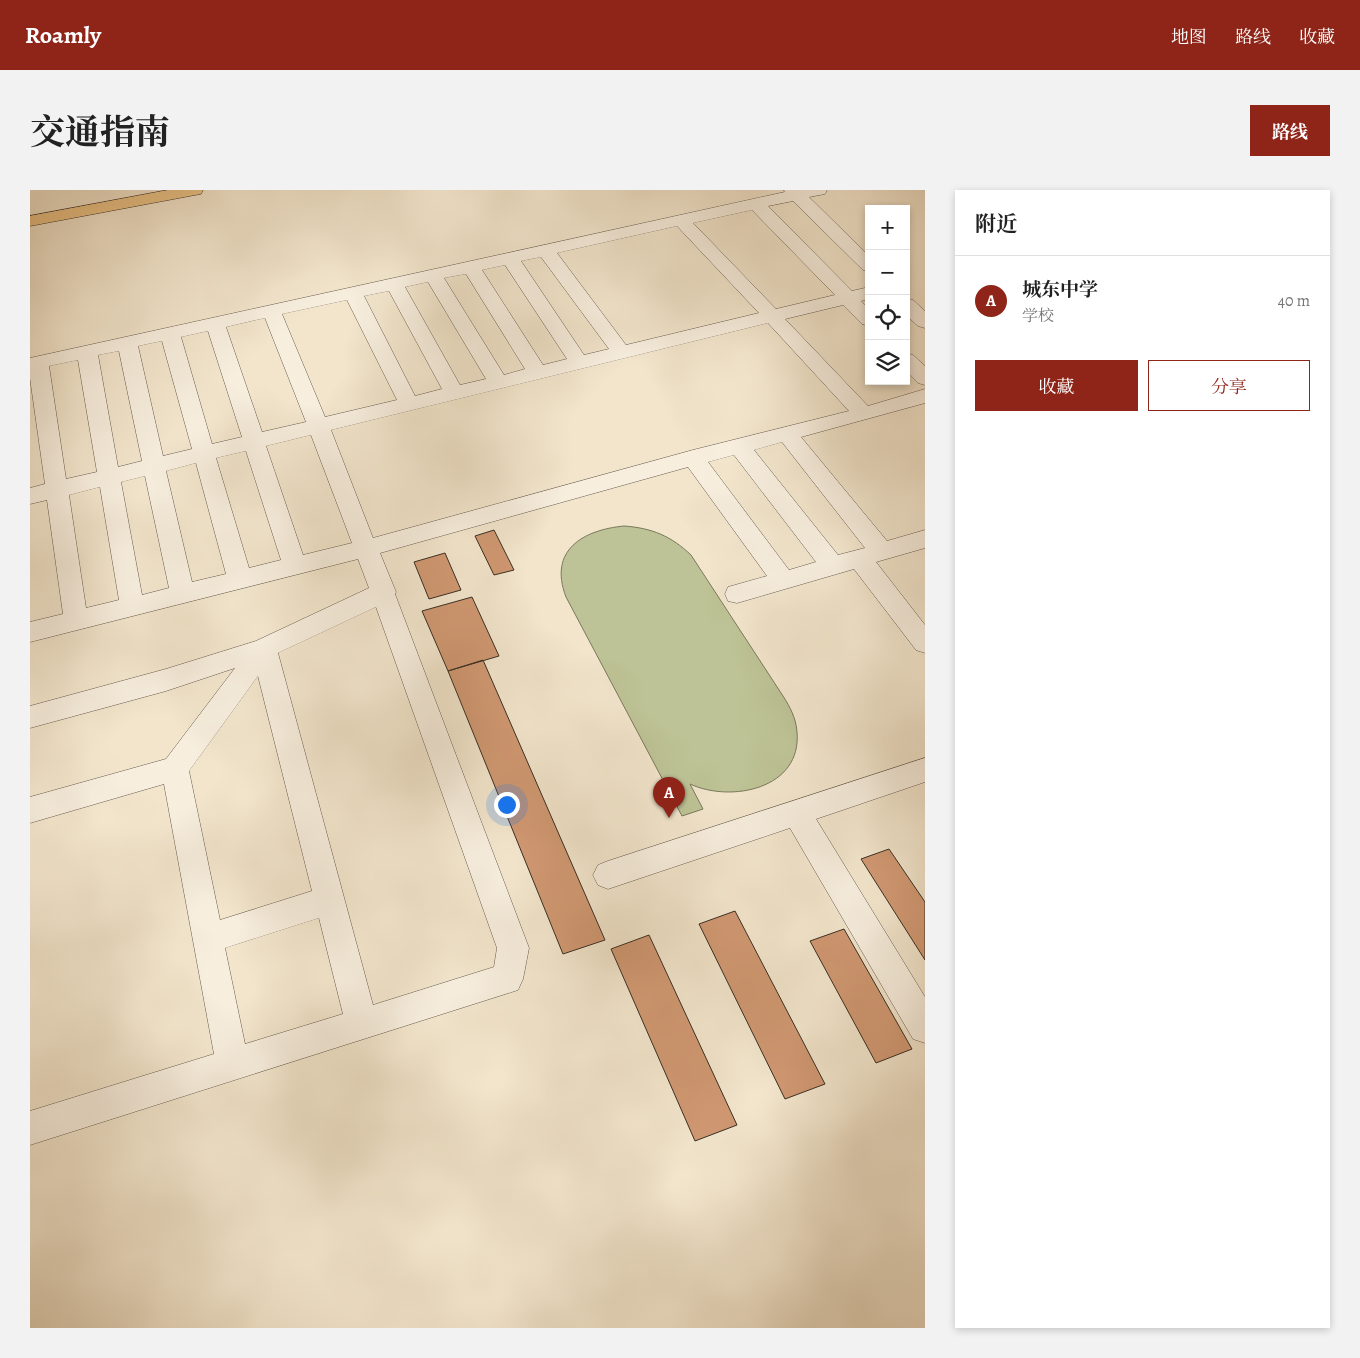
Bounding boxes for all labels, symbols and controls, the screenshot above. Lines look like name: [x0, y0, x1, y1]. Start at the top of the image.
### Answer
text: Roamly: [25, 19, 101, 51]
text: 地图: [1171, 25, 1207, 49]
text: 路线: [1235, 25, 1271, 49]
text: 收藏: [1299, 25, 1335, 49]
button: 路线: [1250, 105, 1330, 156]
text: 交通指南: [30, 108, 170, 156]
map controls: [865, 205, 910, 385]
button: +: [865, 205, 910, 250]
text: 附近: [975, 210, 1017, 238]
button: −: [865, 250, 910, 295]
text: 城东中学: [1022, 277, 1098, 303]
text: A: [986, 290, 996, 312]
text: 40 m: [1278, 290, 1310, 312]
button: locate: [865, 295, 910, 340]
text: 学校: [1022, 305, 1054, 327]
button: layers: [865, 340, 910, 385]
button: 收藏: [975, 360, 1138, 411]
button: 分享: [1148, 360, 1310, 411]
pin: A: [653, 777, 685, 818]
your location: [494, 792, 520, 818]

